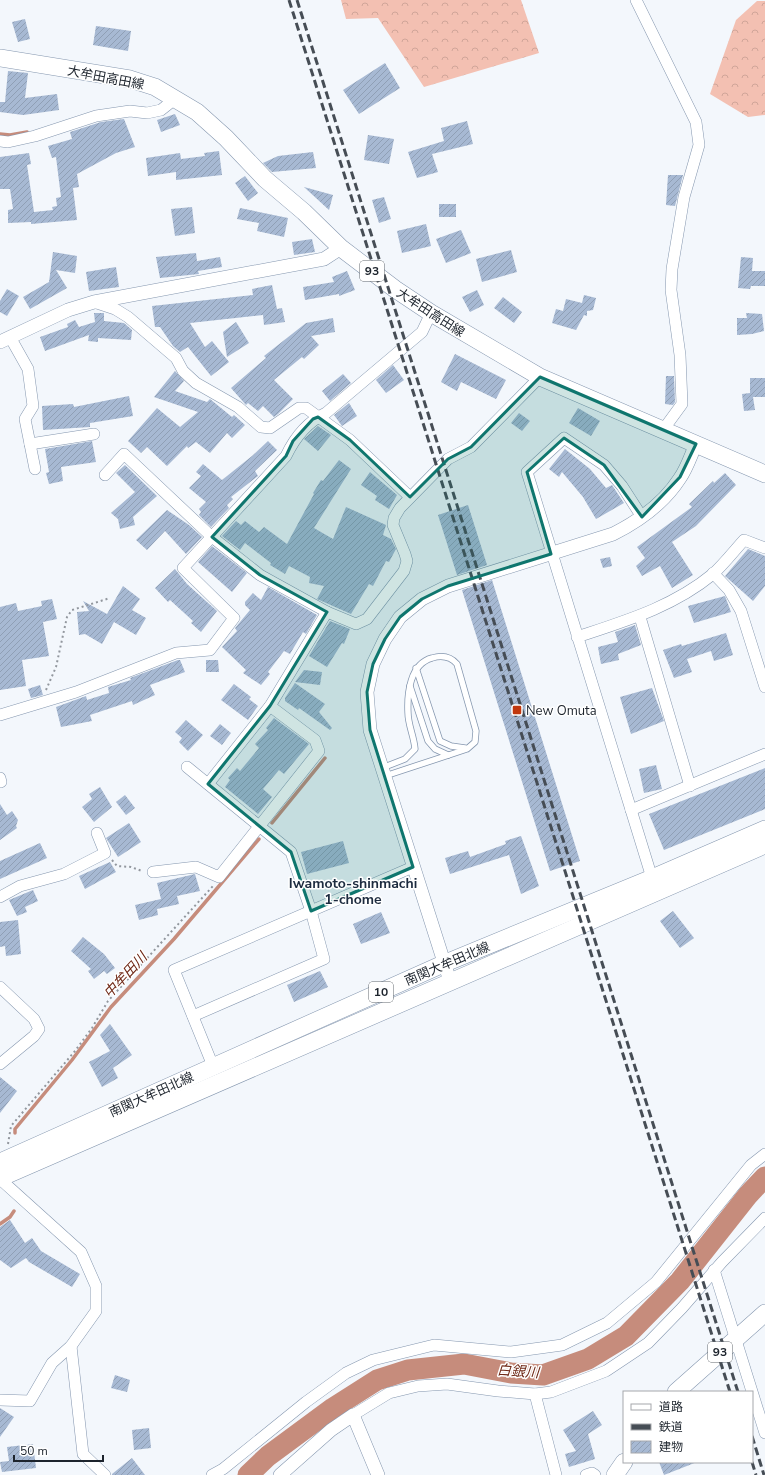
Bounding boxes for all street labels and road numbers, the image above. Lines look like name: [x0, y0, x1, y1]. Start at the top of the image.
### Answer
street label: 大牟田高田線: [66, 62, 146, 94]
road number: 93: [360, 261, 384, 281]
street label: 大牟田高田線: [393, 284, 468, 342]
street label: 南関大牟田北線: [402, 938, 493, 990]
road number: 10: [369, 982, 393, 1002]
street label: 南関大牟田北線: [106, 1068, 197, 1122]
road number: 93: [708, 1342, 732, 1362]

